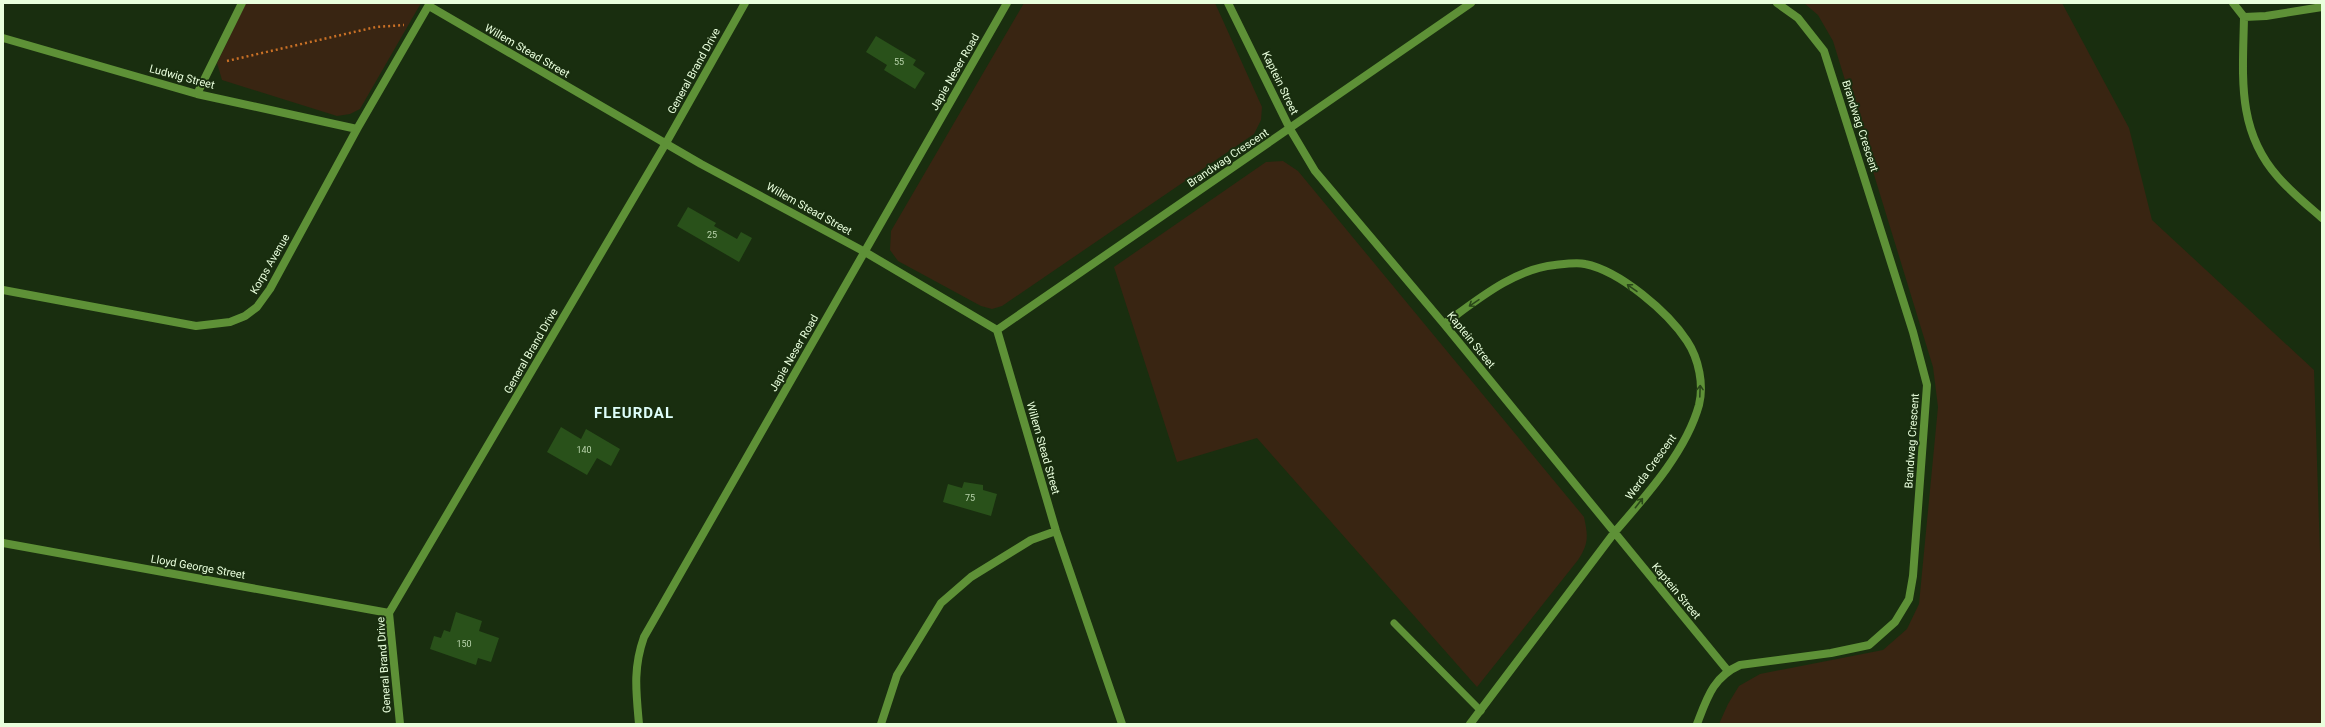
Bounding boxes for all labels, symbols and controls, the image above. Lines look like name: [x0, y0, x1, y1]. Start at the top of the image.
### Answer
street label: Willem Stead Street: [482, 21, 572, 81]
street label: General Brand Drive: [665, 26, 723, 116]
street label: Japie Neser Road: [928, 31, 982, 113]
street label: Kaptein Street: [1259, 49, 1301, 117]
house number: 55: [894, 57, 904, 67]
street label: Ludwig Street: [148, 62, 216, 92]
street label: Brandwag Crescent: [1839, 79, 1881, 174]
street label: Brandwag Crescent: [1185, 126, 1271, 190]
street label: Willem Stead Street: [764, 180, 854, 238]
house number: 25: [707, 230, 717, 240]
street label: Korps Avenue: [248, 231, 293, 296]
one-way arrow: [1626, 284, 1637, 292]
one-way arrow: [1468, 299, 1479, 307]
street label: General Brand Drive: [501, 306, 561, 396]
street label: Kaptein Street: [1444, 309, 1498, 371]
street label: Japie Neser Road: [767, 312, 821, 394]
one-way arrow: [1696, 385, 1703, 398]
street label: Brandwag Crescent: [1902, 393, 1922, 489]
street label: Willem Stead Street: [1024, 400, 1063, 496]
district label: FLEURDAL: [594, 404, 674, 422]
street label: Werda Crescent: [1623, 431, 1679, 502]
house number: 140: [576, 445, 592, 455]
house number: 75: [965, 493, 975, 503]
one-way arrow: [1635, 498, 1643, 509]
street label: Lloyd George Street: [150, 552, 247, 582]
street label: Kaptein Street: [1649, 560, 1703, 622]
street label: General Brand Drive: [374, 616, 394, 713]
house number: 150: [456, 639, 472, 649]

